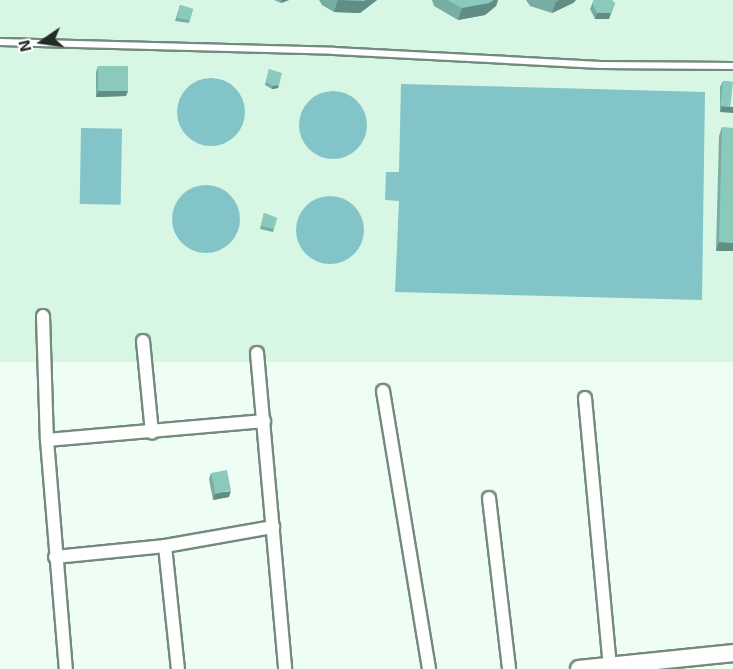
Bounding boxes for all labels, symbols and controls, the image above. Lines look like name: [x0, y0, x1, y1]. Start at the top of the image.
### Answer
north arrow: [12, 12, 72, 72]
text: N: [13, 38, 35, 54]

